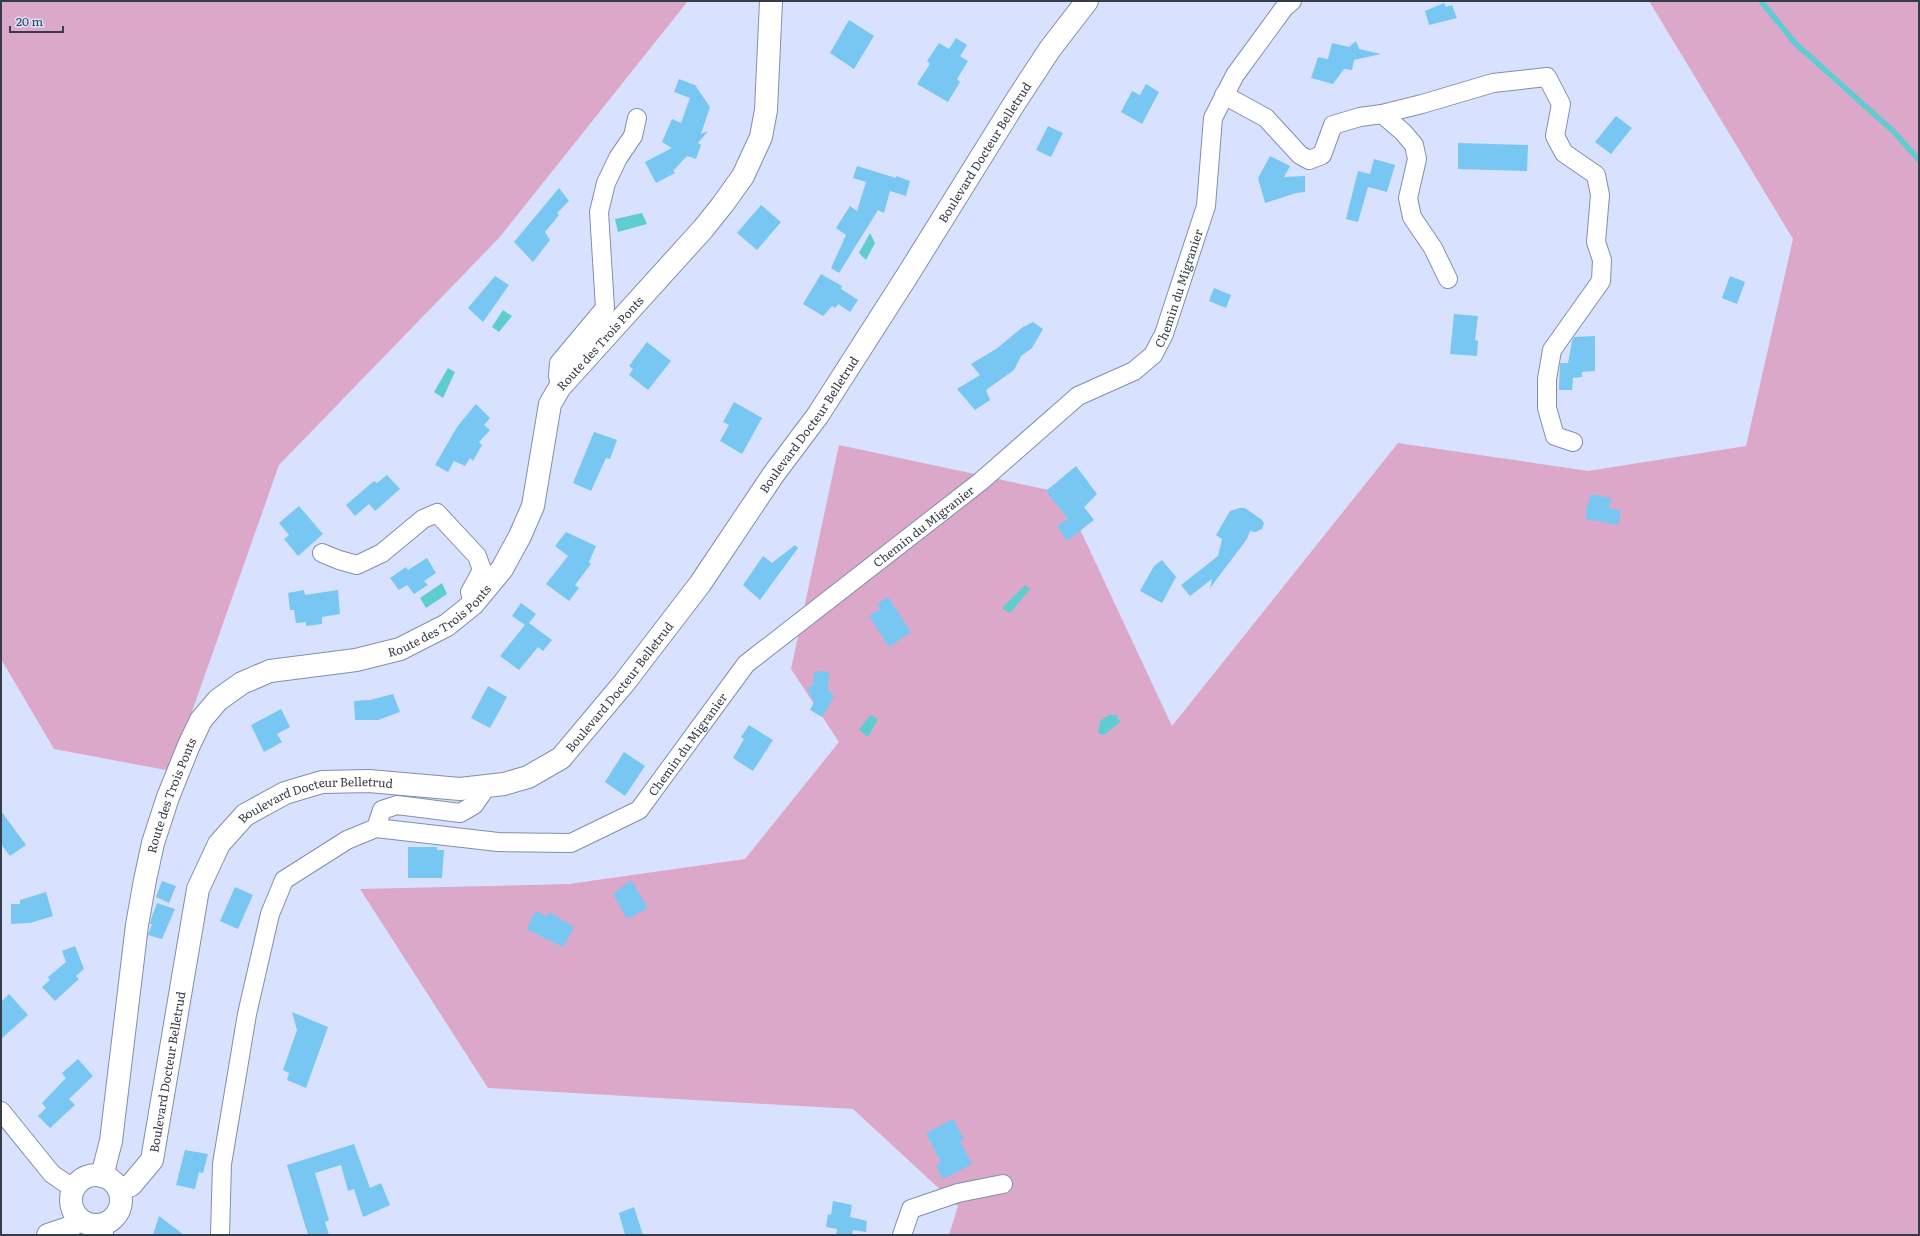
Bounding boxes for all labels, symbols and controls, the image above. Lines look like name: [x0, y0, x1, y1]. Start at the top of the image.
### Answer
scale bar: [10, 8, 63, 34]
text: 20 m: [16, 12, 43, 30]
street label: Boulevard Docteur Belletrud: [933, 78, 1036, 226]
street label: Chemin du Migranier: [1150, 227, 1207, 351]
street label: Route des Trois Ponts: [552, 291, 648, 394]
street label: Boulevard Docteur Belletrud: [755, 352, 863, 496]
street label: Chemin du Migranier: [869, 481, 978, 571]
street label: Route des Trois Ponts: [386, 580, 495, 661]
street label: Boulevard Docteur Belletrud: [561, 617, 678, 756]
street label: Chemin du Migranier: [643, 689, 731, 799]
street label: Route des Trois Ponts: [142, 734, 201, 855]
street label: Boulevard Docteur Belletrud: [233, 772, 395, 827]
street label: Boulevard Docteur Belletrud: [144, 989, 190, 1154]

